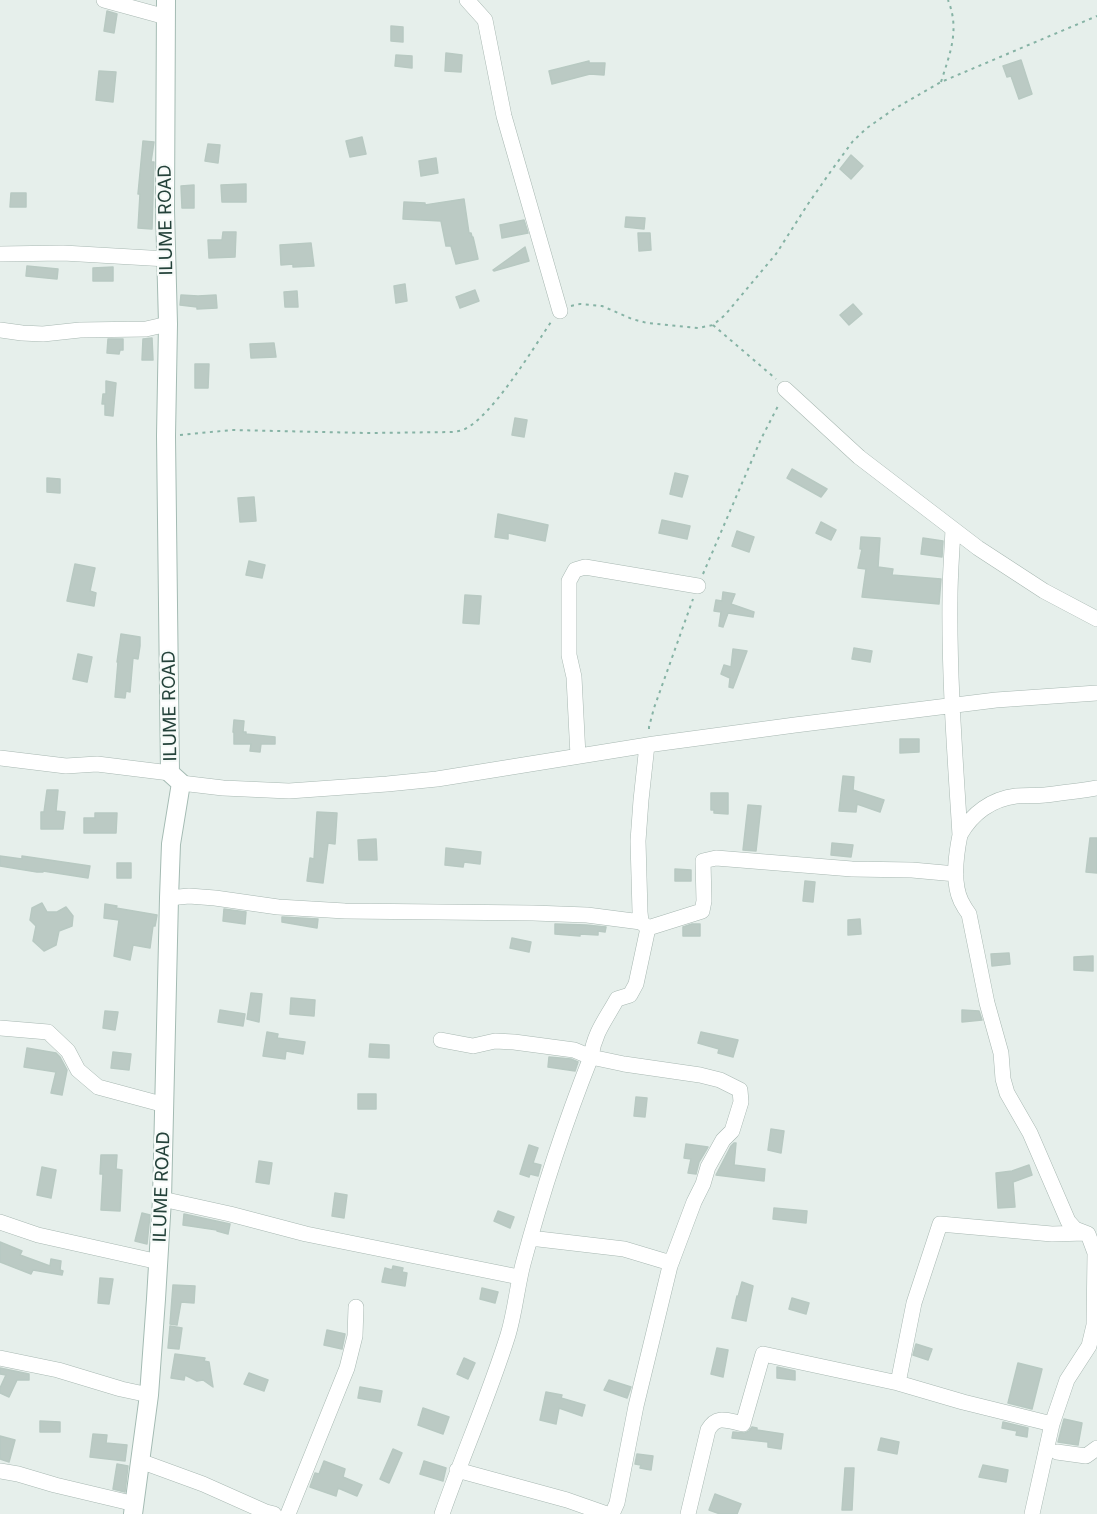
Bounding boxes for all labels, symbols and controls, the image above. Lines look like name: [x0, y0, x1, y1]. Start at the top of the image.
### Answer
street label: ILUME ROAD: [154, 164, 178, 276]
street label: ILUME ROAD: [158, 650, 182, 762]
street label: ILUME ROAD: [149, 1131, 175, 1243]

